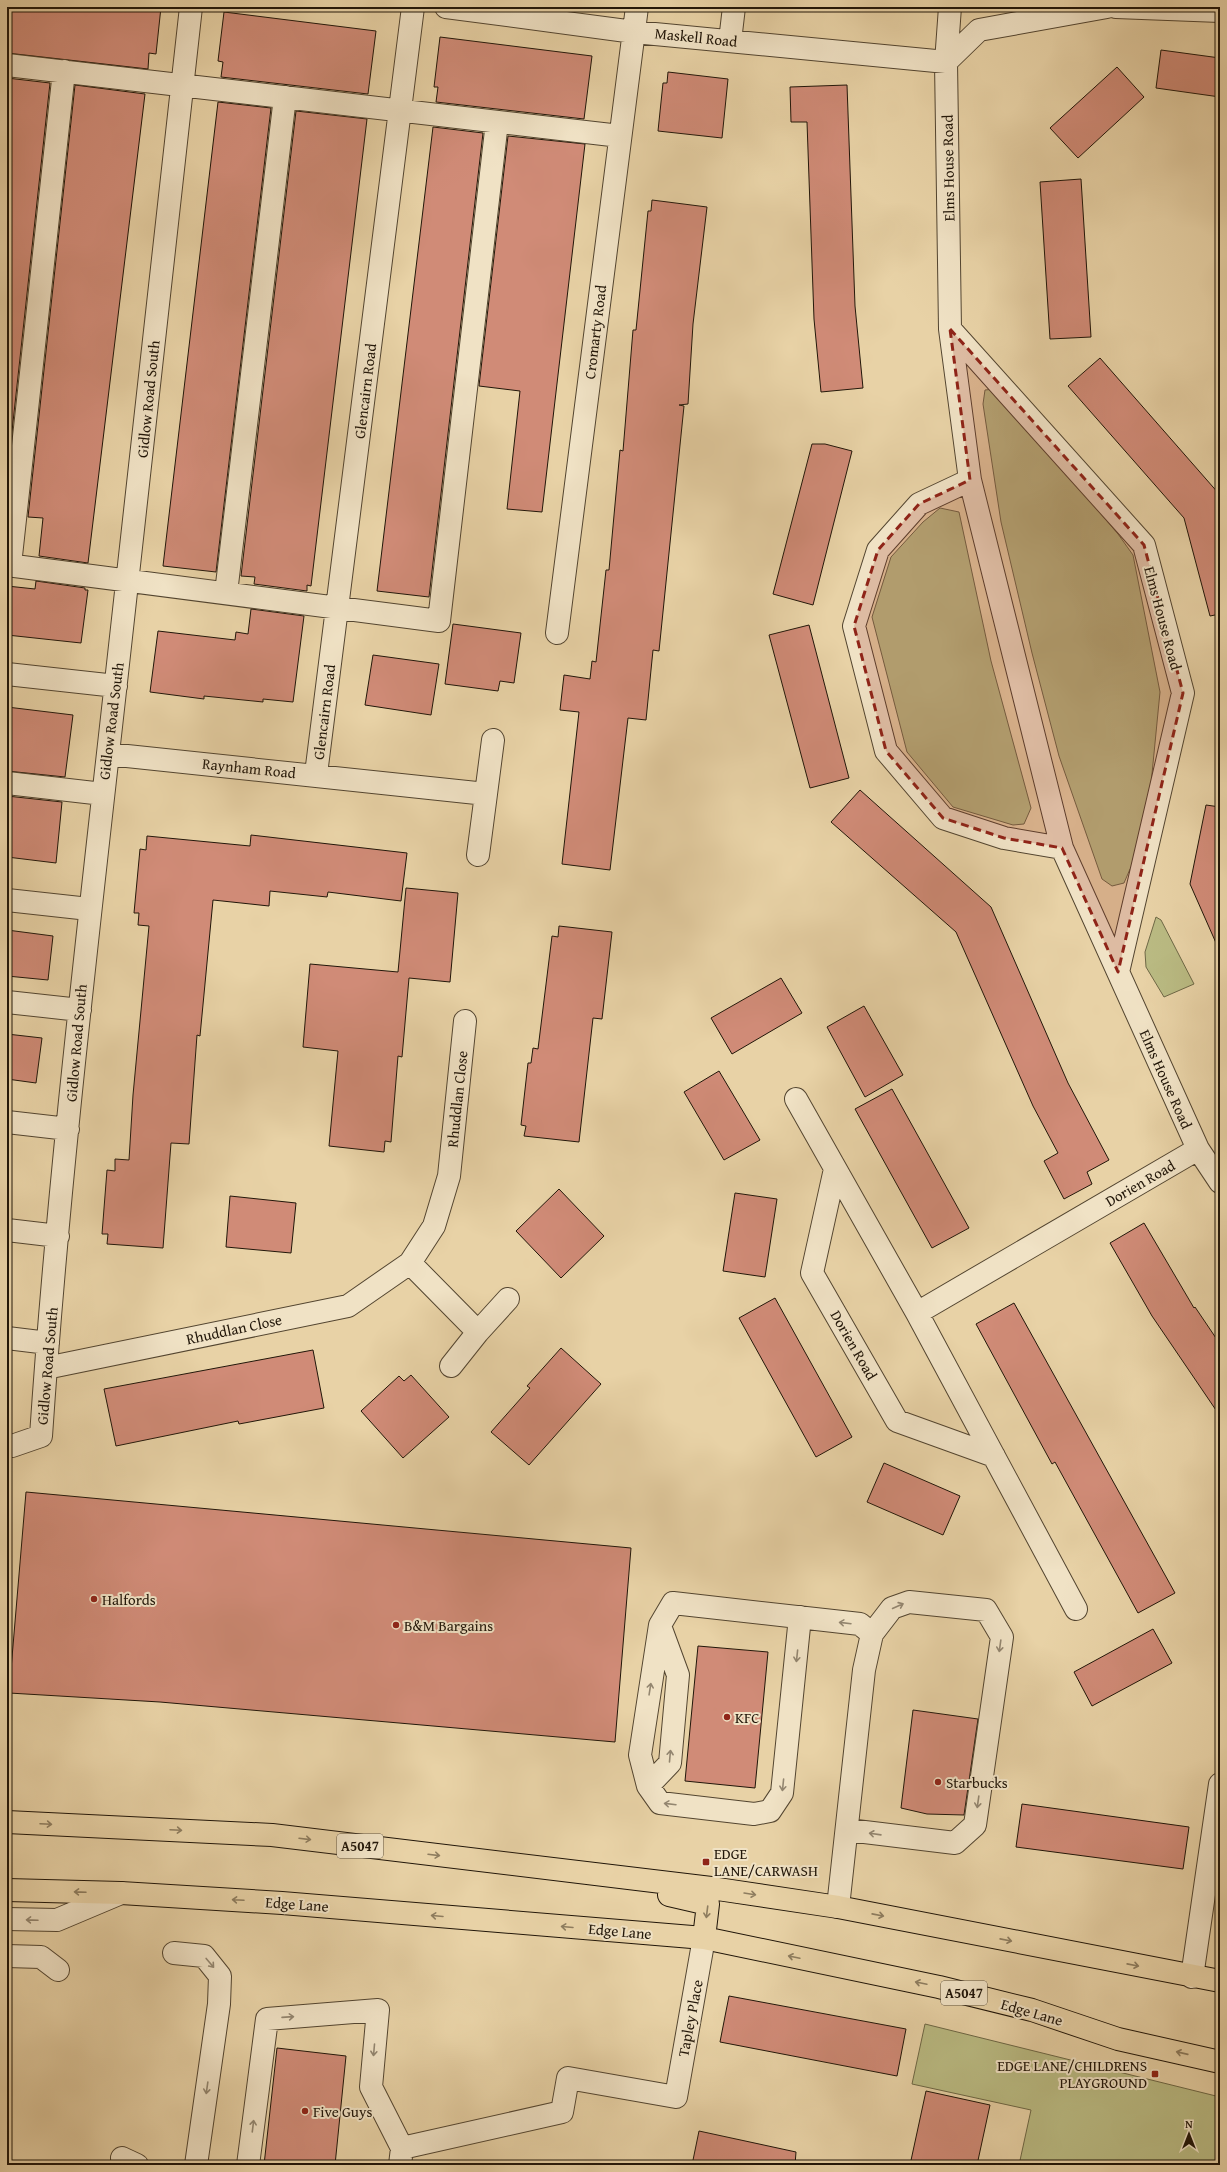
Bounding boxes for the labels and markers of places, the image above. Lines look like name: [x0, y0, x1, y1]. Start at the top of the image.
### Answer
place label: Halfords: [102, 1589, 156, 1610]
marker: Halfords: [89, 1594, 99, 1604]
place label: B&M Bargains: [404, 1615, 493, 1636]
marker: B&M Bargains: [391, 1620, 401, 1630]
place label: KFC: [735, 1707, 759, 1728]
marker: KFC: [722, 1712, 732, 1722]
place label: Starbucks: [946, 1772, 1008, 1793]
marker: Starbucks: [933, 1777, 943, 1787]
place label: EDGE LANE/CARWASH: [714, 1843, 818, 1881]
marker: EDGE LANE/CARWASH: [701, 1857, 711, 1867]
place label: EDGE LANE/CHILDRENS PLAYGROUND: [997, 2055, 1147, 2093]
marker: EDGE LANE/CHILDRENS PLAYGROUND: [1150, 2069, 1160, 2079]
place label: Five Guys: [313, 2101, 372, 2122]
marker: Five Guys: [300, 2106, 310, 2116]

